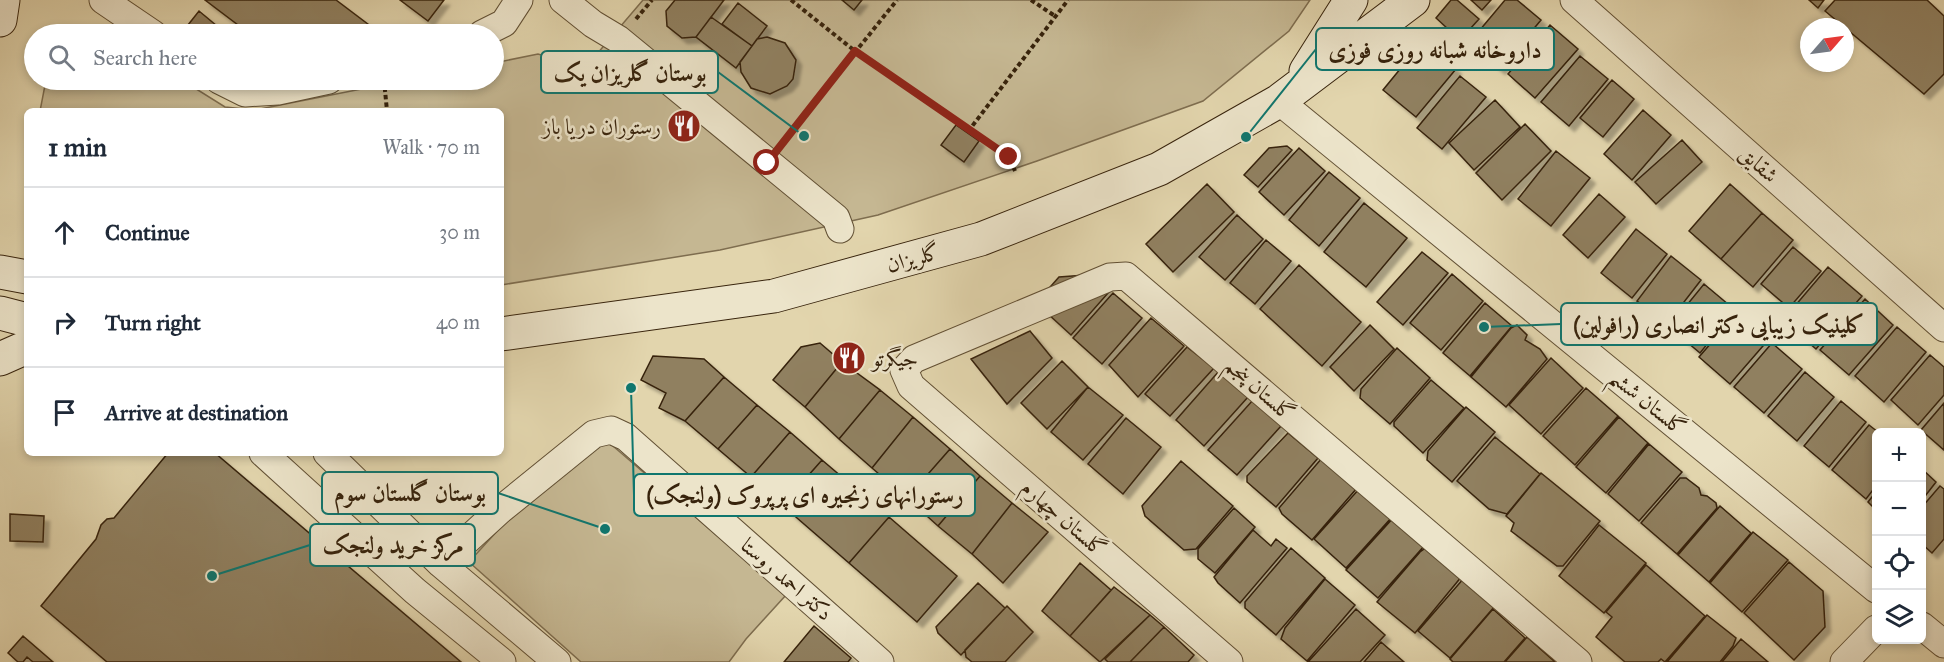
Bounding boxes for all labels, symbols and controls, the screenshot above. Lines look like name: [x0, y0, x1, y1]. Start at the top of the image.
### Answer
north arrow: [1800, 18, 1854, 72]
search box: [24, 24, 504, 90]
callout: داروخانه شبانه روزی فوزی: [1316, 28, 1554, 70]
text: داروخانه شبانه روزی فوزی: [1328, 35, 1542, 65]
icon: search: [45, 41, 78, 74]
text: Search here: [93, 44, 197, 71]
callout: بوستان گلریزان یک: [541, 51, 718, 93]
text: بوستان گلریزان یک: [553, 58, 707, 88]
restaurant icon: رستوران دریا باز: [666, 108, 702, 144]
place label: رستوران دریا باز: [541, 113, 661, 140]
text: 1 min: [48, 131, 107, 163]
text: Walk · 70 m: [382, 135, 480, 159]
street label: شقایق: [1734, 139, 1784, 189]
route end: [995, 143, 1021, 169]
route start: [753, 149, 779, 175]
icon: ahead: [48, 216, 81, 249]
text: Continue: [105, 219, 190, 246]
text: 30 m: [439, 220, 480, 244]
street label: گلریزان: [883, 238, 943, 279]
callout: کلینیک زیبایی دکتر انصاری (رافولین): [1561, 303, 1877, 345]
icon: right: [48, 306, 81, 339]
text: Turn right: [105, 309, 201, 336]
text: 40 m: [436, 310, 480, 334]
text: کلینیک زیبایی دکتر انصاری (رافولین): [1573, 310, 1865, 341]
restaurant icon: جیگرتو: [831, 340, 867, 376]
place label: جیگرتو: [870, 345, 918, 372]
street label: گلستان پنجم: [1215, 351, 1300, 432]
street label: گلستان ششم: [1599, 363, 1692, 447]
icon: arrive: [48, 396, 81, 429]
text: Arrive at destination: [105, 399, 288, 426]
map controls: [1872, 428, 1926, 644]
button: +: [1872, 428, 1926, 482]
callout: بوستان گلستان سوم: [322, 472, 498, 514]
callout: رستورانهای زنجیره ای پرپروک (ولنجک): [634, 474, 975, 516]
street label: گلستان چهارم: [1012, 474, 1112, 567]
text: بوستان گلستان سوم: [334, 478, 486, 514]
text: رستورانهای زنجیره ای پرپروک (ولنجک): [646, 480, 964, 511]
button: −: [1872, 482, 1926, 536]
callout: مرکز خرید ولنجک: [310, 524, 475, 566]
text: مرکز خرید ولنجک: [323, 530, 464, 562]
street label: دکتر احمد روستا: [735, 532, 839, 626]
button: locate: [1872, 536, 1926, 590]
button: layers: [1872, 590, 1926, 644]

